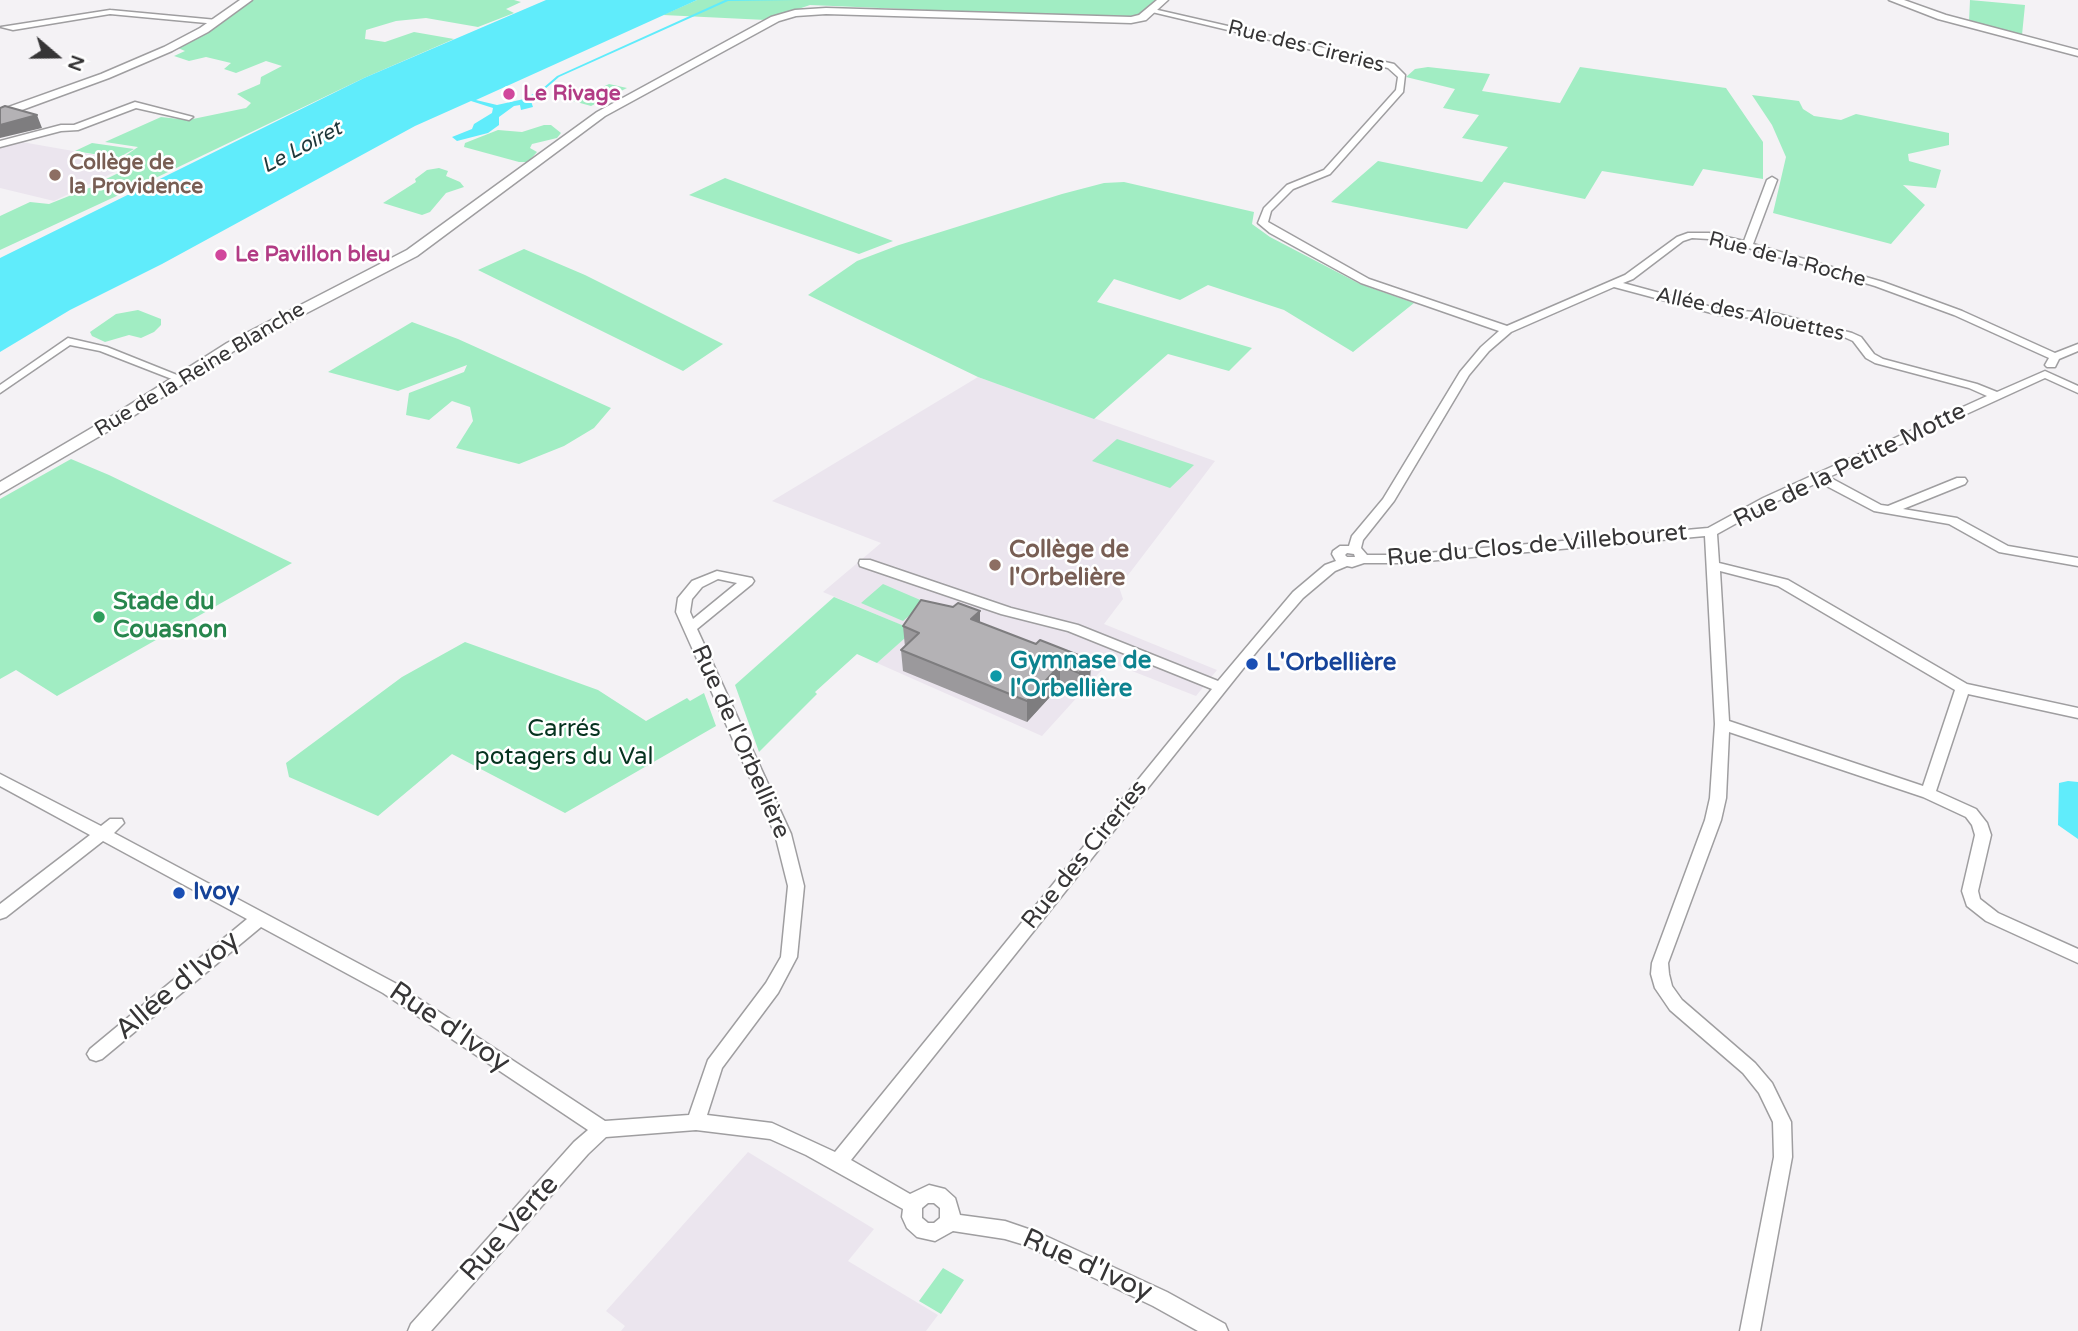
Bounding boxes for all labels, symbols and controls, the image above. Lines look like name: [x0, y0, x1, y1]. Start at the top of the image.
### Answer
street label: Rue des Cireries: [1225, 15, 1387, 79]
north arrow: [21, 21, 91, 91]
text: N: [63, 52, 89, 74]
place label: Le Rivage: [523, 81, 621, 107]
marker: Le Rivage: [501, 86, 517, 102]
water label: Le Loiret: [258, 116, 346, 180]
place label: Collège de la Providence: [69, 150, 203, 200]
marker: Collège de la Providence: [47, 167, 63, 183]
street label: Rue de la Roche: [1706, 227, 1868, 293]
place label: Le Pavillon bleu: [235, 242, 391, 268]
marker: Le Pavillon bleu: [213, 247, 229, 263]
street label: Allée des Alouettes: [1653, 283, 1847, 347]
street label: Rue de la Reine Blanche: [90, 297, 310, 443]
street label: Rue de la Petite Motte: [1729, 397, 1971, 535]
street label: Rue du Clos de Villebouret: [1386, 519, 1688, 573]
place label: Collège de l'Orbelière: [1009, 537, 1129, 593]
marker: Collège de l'Orbelière: [987, 557, 1003, 573]
place label: Stade du Couasnon: [113, 589, 227, 645]
marker: Stade du Couasnon: [91, 609, 107, 625]
street label: Rue de l'Orbellière: [684, 641, 796, 843]
place label: Gymnase de l'Orbellière: [1010, 648, 1151, 704]
place label: L'Orbellière: [1266, 650, 1396, 678]
marker: L'Orbellière: [1244, 656, 1260, 672]
marker: Gymnase de l'Orbellière: [988, 668, 1004, 684]
park label: Carrés potagers du Val: [475, 716, 653, 772]
street label: Rue des Cireries: [1016, 775, 1154, 935]
place label: Ivoy: [193, 879, 239, 907]
marker: Ivoy: [171, 885, 187, 901]
street label: Allée d'Ivoy: [109, 924, 247, 1048]
street label: Rue d'Ivoy: [382, 975, 516, 1081]
street label: Rue Verte: [454, 1169, 566, 1289]
street label: Rue d'Ivoy: [1017, 1223, 1157, 1309]

